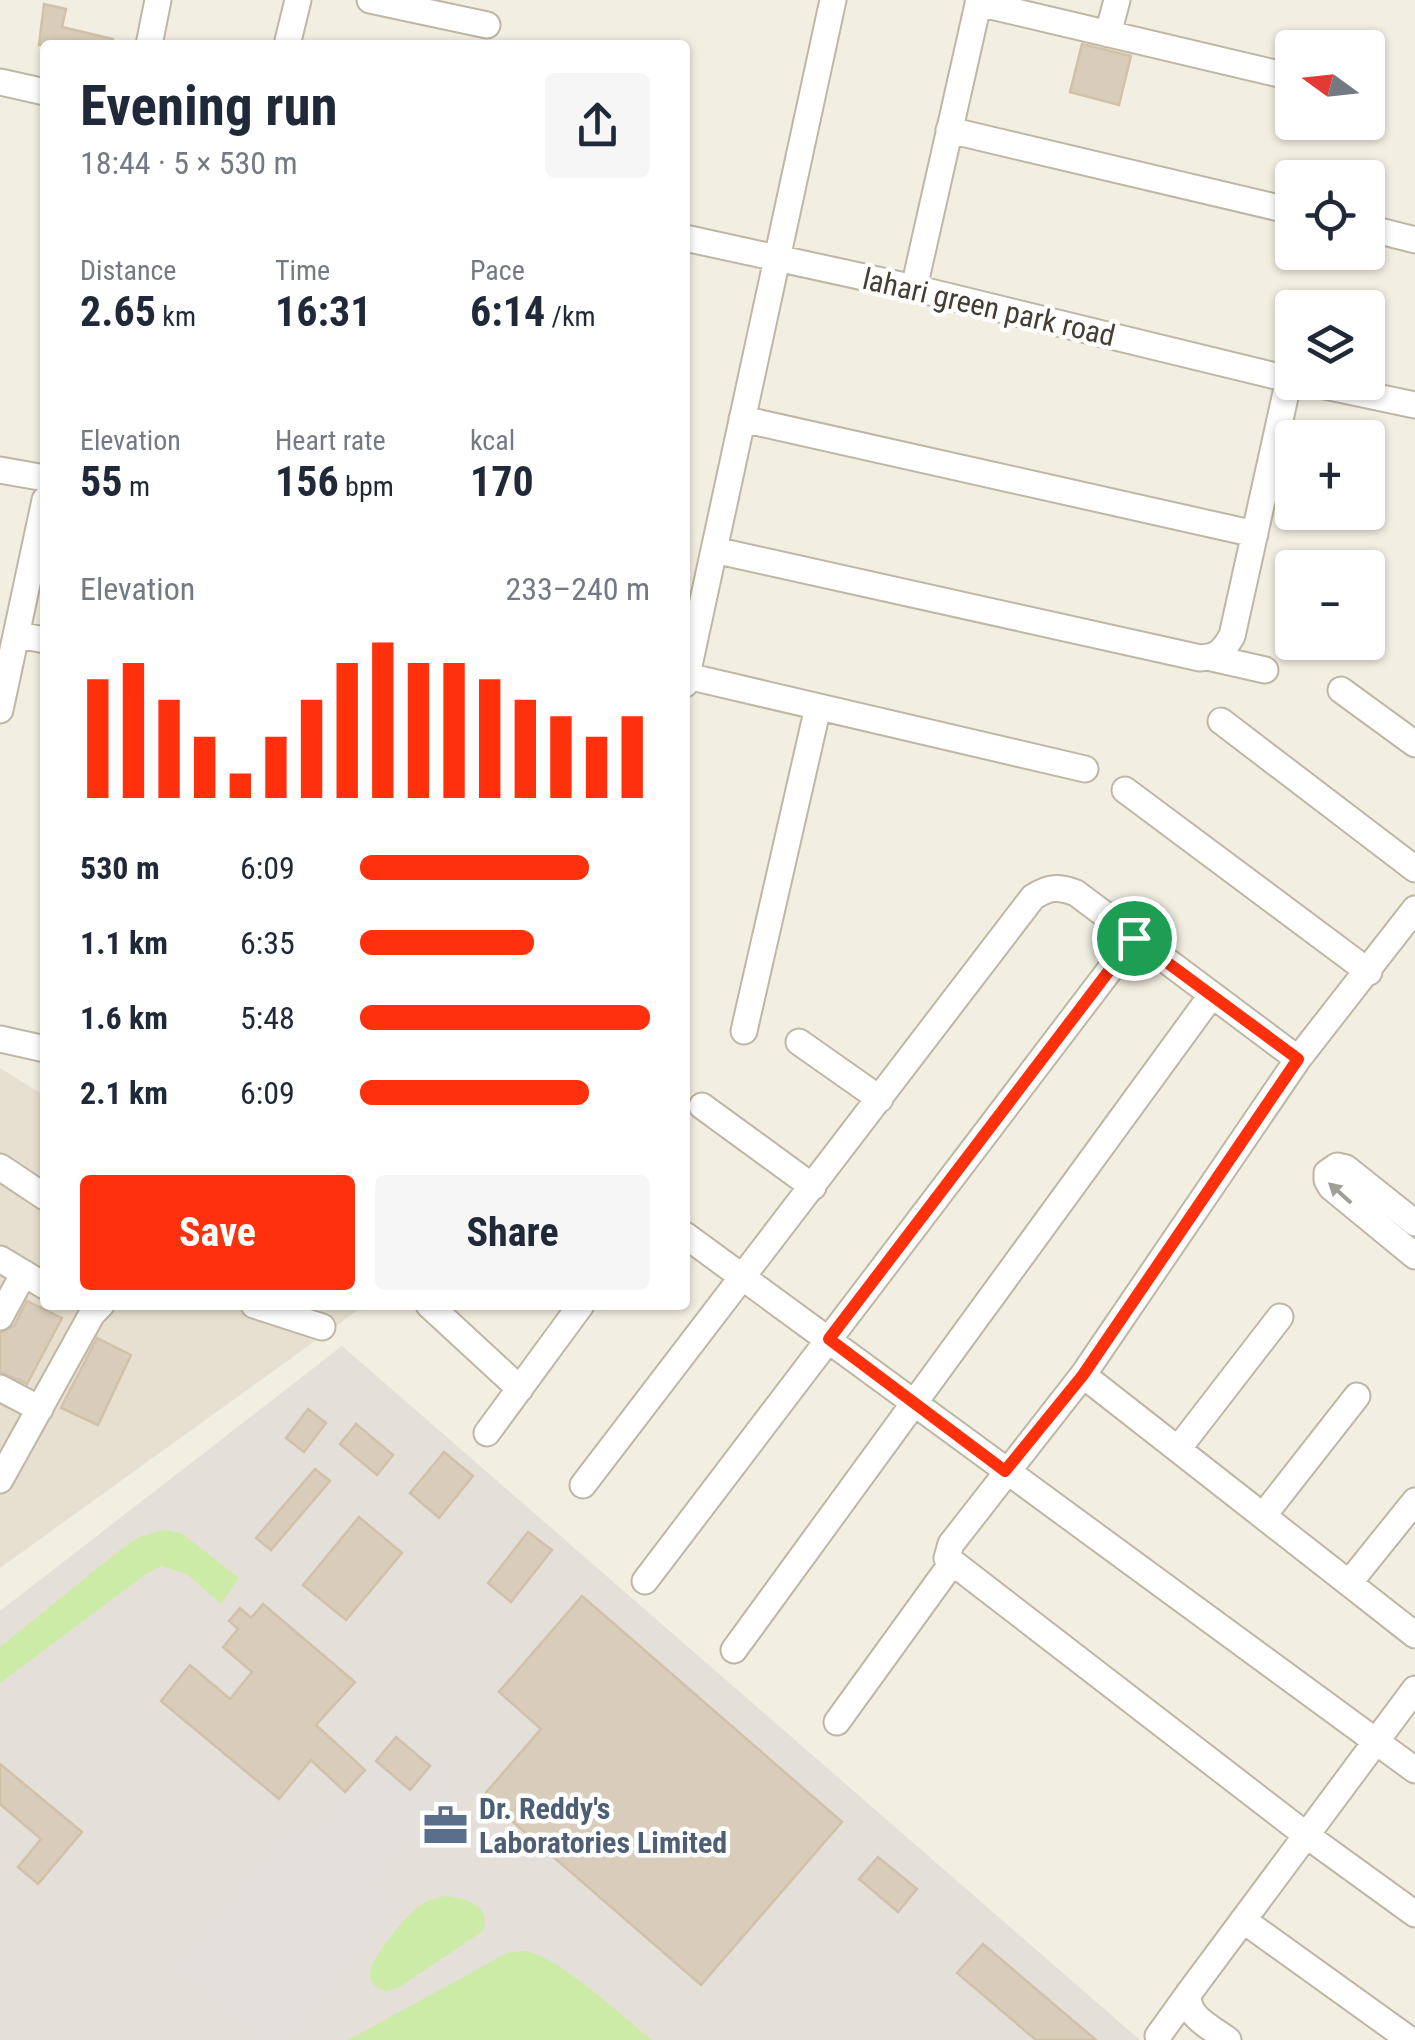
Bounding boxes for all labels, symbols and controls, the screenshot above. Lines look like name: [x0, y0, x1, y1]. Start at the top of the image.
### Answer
north arrow: [1275, 30, 1385, 140]
map controls: [1275, 30, 1385, 660]
button: share: [545, 73, 650, 178]
text: Evening run: [80, 74, 338, 138]
text: 18:44 · 5 × 530 m: [80, 144, 298, 182]
button: locate: [1275, 160, 1385, 270]
text: Distance: [80, 254, 177, 287]
text: Time: [275, 254, 330, 287]
text: Pace: [470, 254, 525, 287]
street label: lahari green park road: [859, 261, 1119, 353]
text: 2.65: [80, 287, 156, 336]
text: 16:31: [275, 287, 371, 336]
text: 6:14: [470, 287, 545, 336]
button: layers: [1275, 290, 1385, 400]
text: km: [156, 300, 196, 333]
text: /km: [545, 300, 596, 333]
button: +: [1275, 420, 1385, 530]
text: Elevation: [80, 424, 181, 457]
text: Heart rate: [275, 424, 386, 457]
text: kcal: [470, 424, 515, 457]
text: 55: [80, 457, 122, 506]
text: 156: [275, 457, 339, 506]
text: 170: [470, 457, 534, 506]
text: m: [122, 470, 150, 503]
text: bpm: [339, 470, 394, 503]
button: −: [1275, 550, 1385, 660]
text: Elevation: [80, 570, 195, 608]
text: 233–240 m: [505, 570, 650, 608]
text: 530 m: [80, 849, 160, 887]
text: 6:09: [240, 849, 295, 887]
pin: [1092, 896, 1177, 981]
icon: arrive: [1107, 911, 1162, 966]
text: 1.1 km: [80, 924, 168, 962]
text: 6:35: [240, 924, 295, 962]
text: 1.6 km: [80, 999, 168, 1037]
text: 5:48: [240, 999, 295, 1037]
text: 2.1 km: [80, 1074, 168, 1112]
text: 6:09: [240, 1074, 295, 1112]
button: Save: [80, 1175, 355, 1290]
button: Share: [375, 1175, 650, 1290]
one-way arrow: [1329, 1182, 1353, 1205]
place label: Dr. Reddy's Laboratories Limited: [479, 1791, 727, 1860]
office icon: Dr. Reddy's Laboratories Limited: [422, 1801, 470, 1849]

